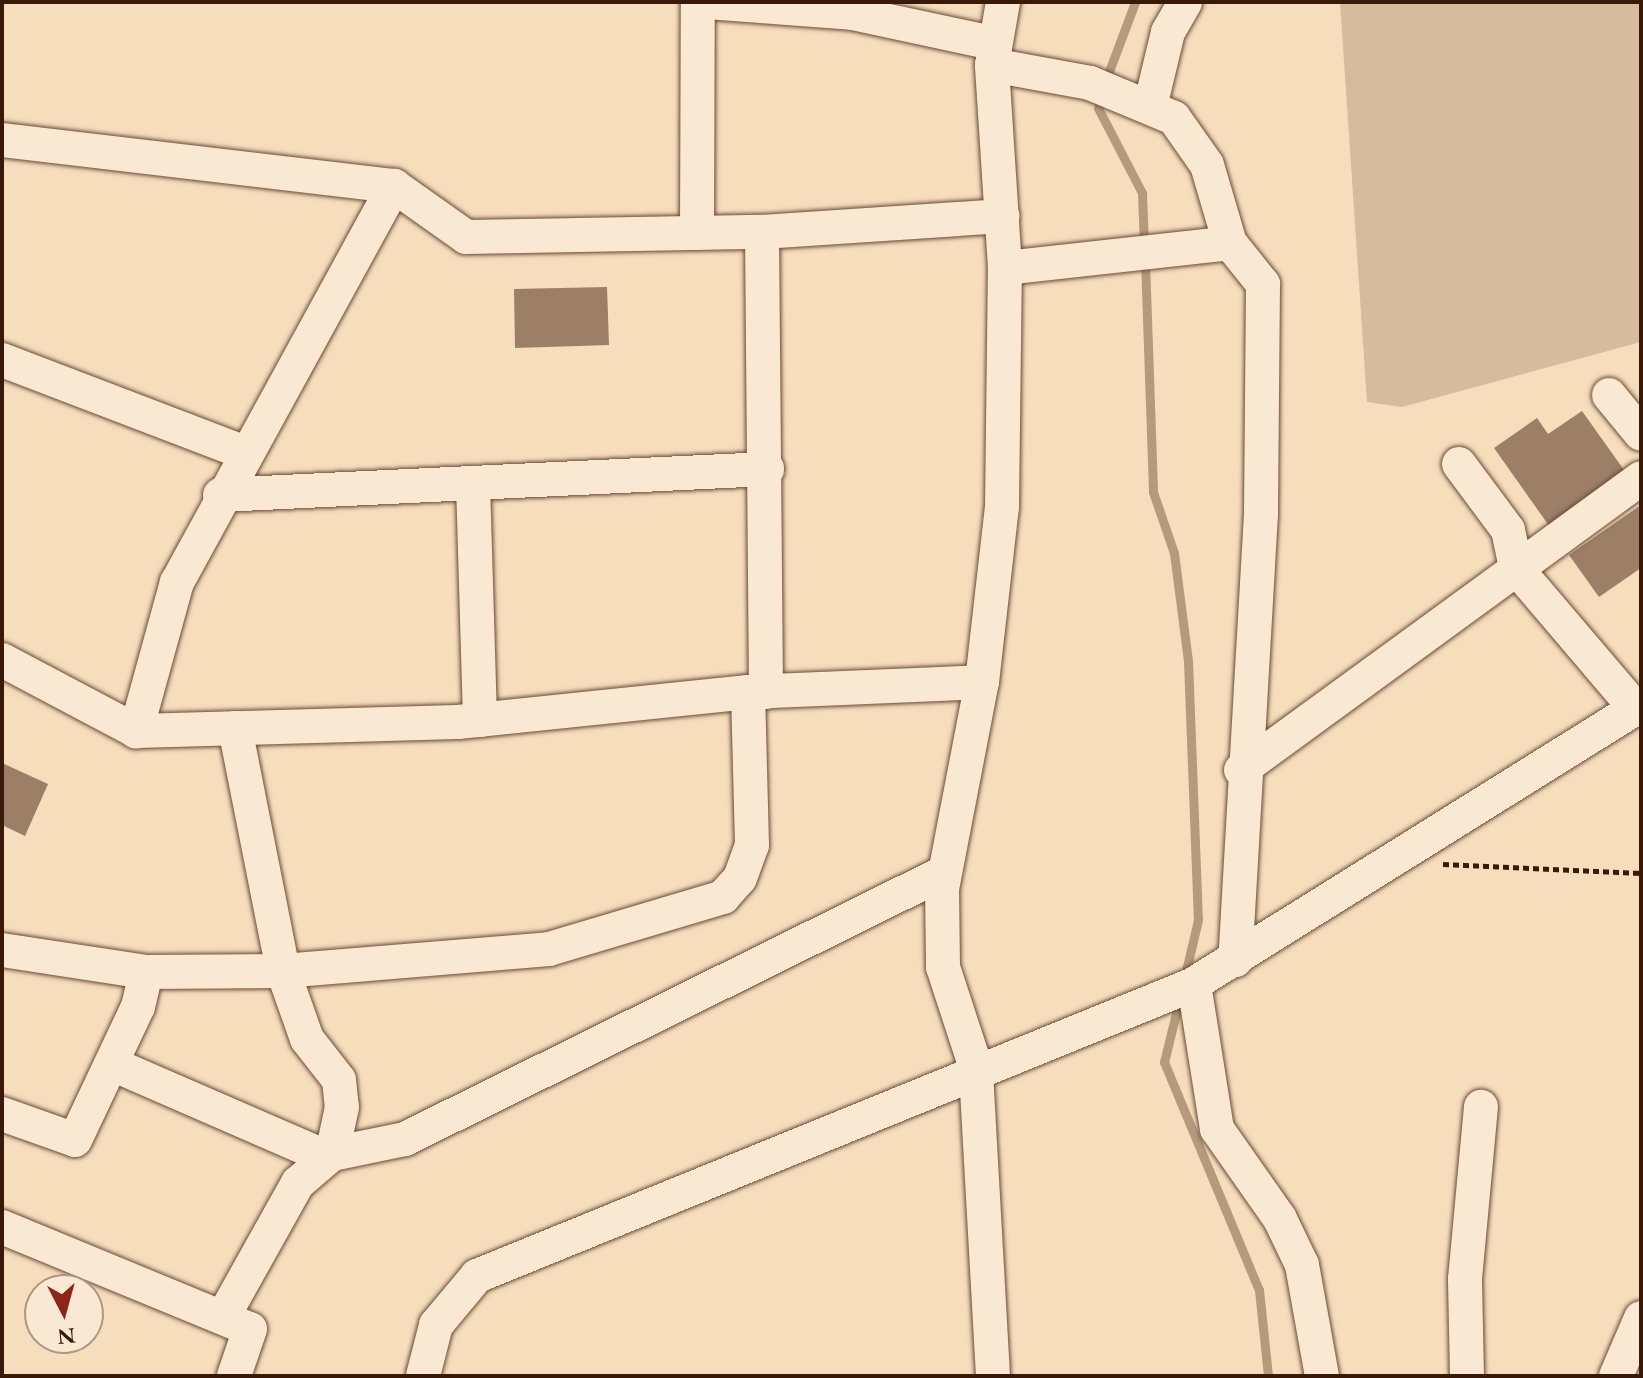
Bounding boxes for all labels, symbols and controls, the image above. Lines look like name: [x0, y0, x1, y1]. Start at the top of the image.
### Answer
north arrow: [24, 1274, 104, 1354]
text: N: [56, 1321, 77, 1352]

